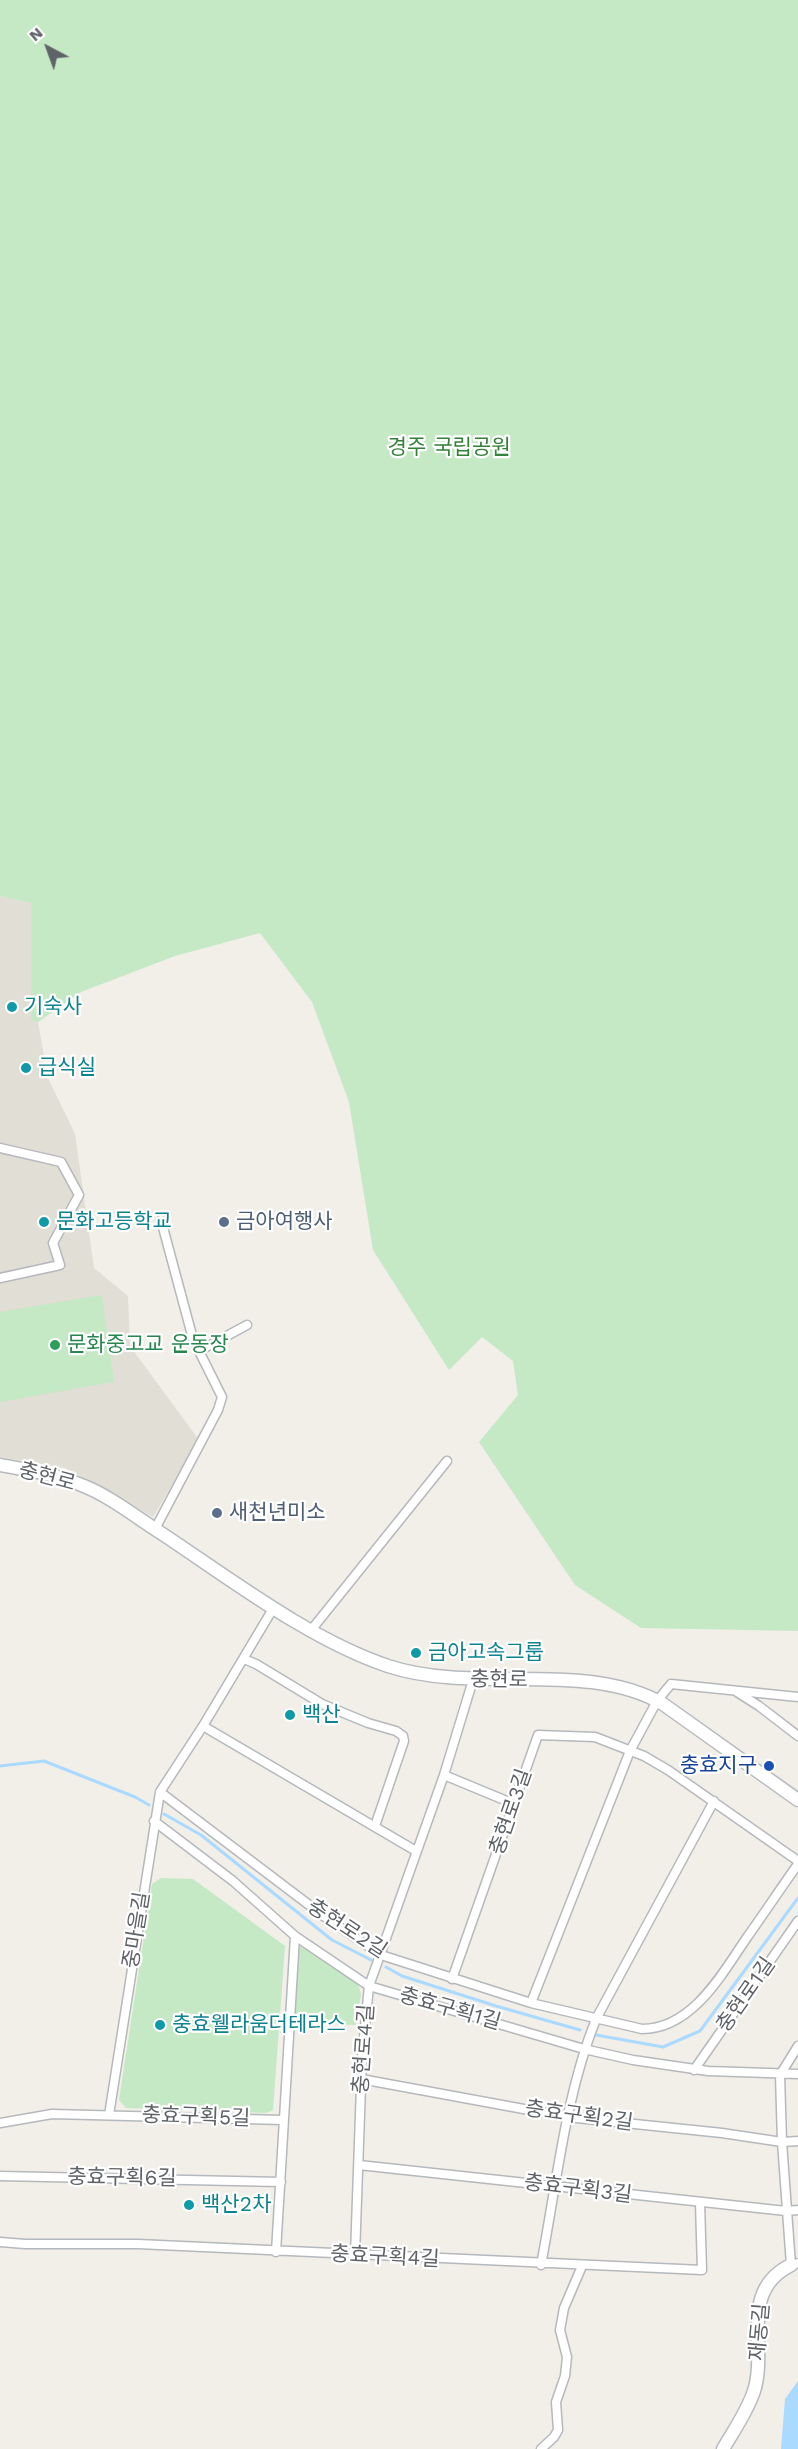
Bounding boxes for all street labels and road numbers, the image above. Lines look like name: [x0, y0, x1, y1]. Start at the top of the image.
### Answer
street label: 충현로: [16, 1457, 78, 1497]
street label: 충현로: [470, 1667, 528, 1693]
street label: 충현로3길: [485, 1766, 537, 1858]
street label: 중마을길: [119, 1890, 155, 1970]
street label: 충현로2길: [303, 1894, 391, 1964]
street label: 충현로1길: [711, 1953, 781, 2037]
street label: 충효구획1길: [396, 1982, 504, 2036]
street label: 충현로4길: [348, 2003, 380, 2095]
street label: 충효구획2길: [523, 2096, 635, 2136]
street label: 충효구획5길: [141, 2103, 251, 2131]
street label: 충효구획6길: [67, 2164, 177, 2192]
street label: 충효구획3길: [522, 2170, 634, 2208]
street label: 충효구획4길: [330, 2242, 440, 2272]
street label: 재동길: [745, 2302, 775, 2362]

